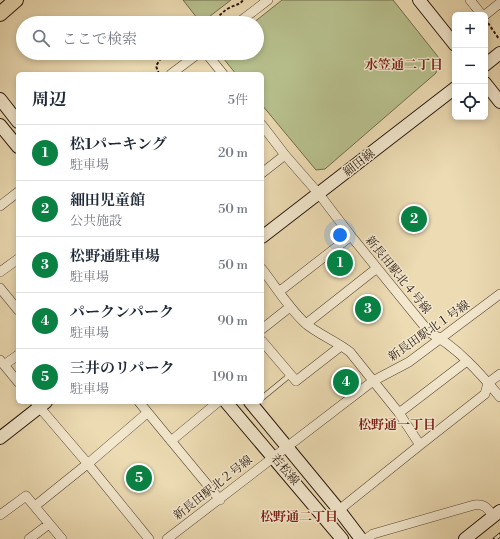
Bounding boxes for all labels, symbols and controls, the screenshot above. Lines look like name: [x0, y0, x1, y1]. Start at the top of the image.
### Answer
map controls: [452, 12, 488, 120]
button: +: [452, 12, 488, 48]
search box: [16, 16, 264, 60]
icon: search: [30, 27, 52, 49]
text: ここで検索: [62, 30, 137, 49]
button: −: [452, 48, 488, 84]
district label: 水笠通二丁目: [365, 57, 443, 73]
button: locate: [452, 84, 488, 120]
text: 周辺: [32, 89, 66, 111]
text: 5件: [228, 92, 248, 108]
text: 松1パーキング: [70, 135, 167, 154]
text: 1: [42, 145, 48, 161]
text: 20 m: [218, 145, 248, 161]
street label: 細田線: [340, 146, 378, 180]
text: 駐車場: [70, 157, 109, 173]
text: 細田児童館: [70, 191, 145, 210]
text: 2: [41, 201, 49, 217]
text: 50 m: [218, 201, 248, 217]
pin: 2: [401, 204, 427, 234]
text: 公共施設: [70, 213, 122, 229]
your location: [330, 225, 350, 245]
street label: 新長田駅北４号線: [362, 233, 434, 317]
text: 松野通駐車場: [70, 247, 160, 266]
pin: 1: [327, 248, 353, 278]
text: 3: [41, 257, 49, 273]
text: 50 m: [218, 257, 248, 273]
text: 駐車場: [70, 269, 109, 285]
pin: 3: [355, 294, 381, 324]
street label: 新長田駅北１号線: [385, 297, 473, 365]
text: パークンパーク: [70, 303, 174, 322]
text: 4: [41, 313, 49, 329]
text: 90 m: [217, 313, 248, 329]
text: 駐車場: [70, 325, 109, 341]
text: 三井のリパーク: [70, 359, 175, 378]
pin: 4: [333, 367, 359, 397]
text: 5: [41, 369, 49, 385]
text: 190 m: [212, 369, 248, 385]
text: 駐車場: [70, 381, 109, 397]
district label: 松野通一丁目: [358, 417, 436, 433]
street label: 若松線: [268, 451, 302, 489]
street label: 新長田駅北２号線: [171, 453, 255, 523]
pin: 5: [126, 463, 152, 493]
district label: 松野通二丁目: [260, 509, 338, 525]

